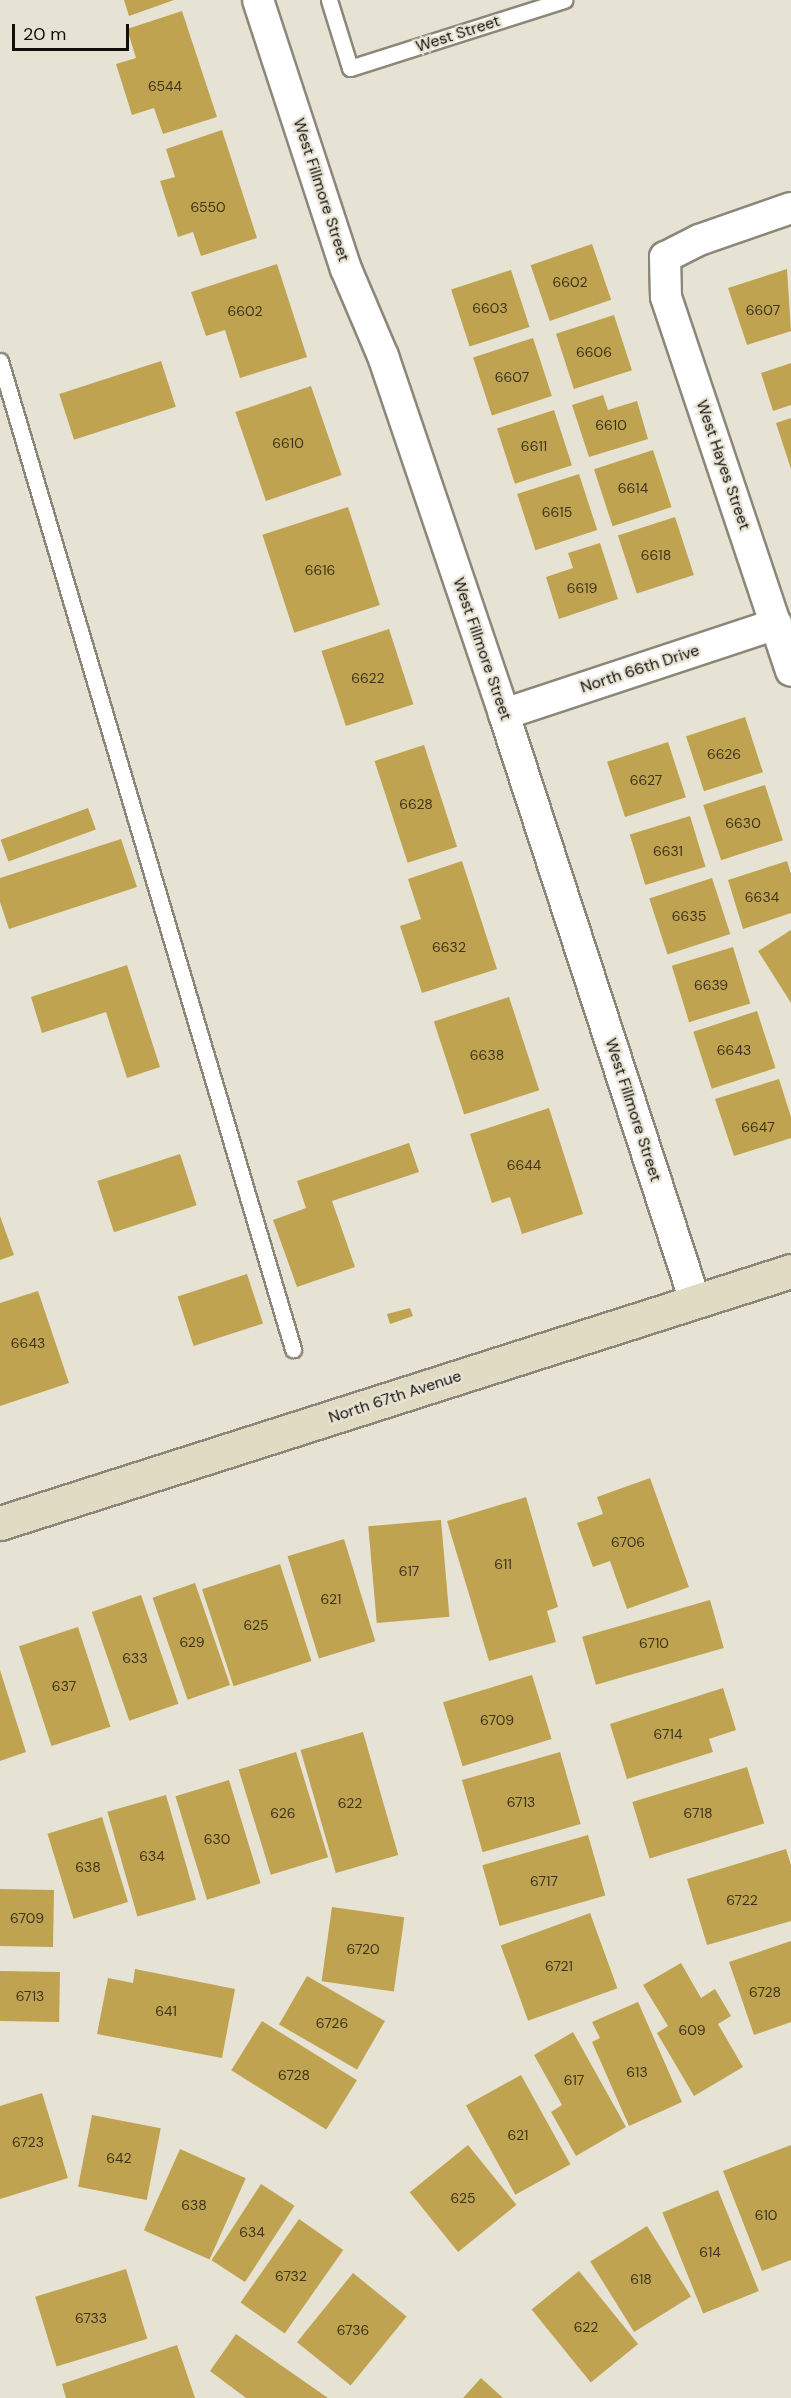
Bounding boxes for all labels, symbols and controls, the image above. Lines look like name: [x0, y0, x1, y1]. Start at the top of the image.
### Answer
street label: West Street: [414, 11, 502, 57]
scale bar: [15, 12, 132, 50]
text: 20 m: [23, 22, 66, 46]
house number: 6544: [148, 78, 182, 94]
street label: West Fillmore Street: [289, 116, 353, 264]
house number: 6550: [190, 199, 226, 215]
house number: 6602: [552, 274, 588, 290]
house number: 6603: [472, 300, 508, 316]
house number: 6607: [746, 302, 780, 318]
house number: 6602: [227, 303, 263, 319]
house number: 6606: [576, 344, 612, 360]
house number: 6607: [495, 369, 529, 385]
street label: West Hayes Street: [692, 397, 754, 533]
house number: 6610: [595, 417, 627, 433]
house number: 6610: [272, 435, 304, 451]
house number: 6611: [521, 438, 547, 454]
house number: 6614: [618, 480, 648, 496]
house number: 6615: [542, 504, 572, 520]
house number: 6618: [641, 547, 671, 563]
house number: 6616: [305, 562, 335, 578]
street label: West Fillmore Street: [449, 575, 515, 723]
house number: 6619: [567, 580, 597, 596]
street label: North 66th Drive: [578, 641, 702, 697]
house number: 6622: [351, 670, 385, 686]
house number: 6626: [707, 746, 741, 762]
house number: 6627: [630, 772, 662, 788]
house number: 6628: [399, 796, 433, 812]
house number: 6630: [725, 815, 761, 831]
house number: 6631: [653, 843, 683, 859]
house number: 6634: [745, 889, 779, 905]
house number: 6635: [672, 908, 706, 924]
house number: 6632: [432, 939, 466, 955]
house number: 6639: [694, 977, 728, 993]
street label: West Fillmore Street: [601, 1036, 665, 1184]
house number: 6643: [717, 1042, 751, 1058]
house number: 6638: [470, 1047, 504, 1063]
house number: 6647: [741, 1119, 775, 1135]
house number: 6644: [507, 1157, 541, 1173]
house number: 6643: [11, 1335, 45, 1351]
street label: North 67th Avenue: [326, 1366, 464, 1428]
house number: 6706: [611, 1534, 645, 1550]
house number: 611: [494, 1556, 512, 1572]
house number: 617: [399, 1563, 419, 1579]
house number: 621: [321, 1591, 341, 1607]
house number: 625: [243, 1617, 269, 1633]
house number: 629: [179, 1634, 205, 1650]
house number: 6710: [639, 1635, 669, 1651]
house number: 633: [122, 1650, 148, 1666]
house number: 637: [52, 1678, 76, 1694]
house number: 6709: [480, 1712, 514, 1728]
house number: 6714: [654, 1726, 682, 1742]
house number: 6713: [507, 1794, 535, 1810]
house number: 622: [338, 1795, 362, 1811]
house number: 626: [270, 1805, 296, 1821]
house number: 6718: [684, 1805, 712, 1821]
house number: 630: [204, 1831, 230, 1847]
house number: 634: [139, 1848, 165, 1864]
house number: 638: [75, 1859, 101, 1875]
house number: 6717: [530, 1873, 558, 1889]
house number: 6722: [726, 1892, 758, 1908]
house number: 6709: [10, 1910, 44, 1926]
house number: 6720: [346, 1941, 380, 1957]
house number: 6721: [545, 1958, 573, 1974]
house number: 6728: [749, 1984, 781, 2000]
house number: 6713: [16, 1988, 44, 2004]
house number: 641: [155, 2003, 177, 2019]
house number: 6726: [316, 2015, 348, 2031]
house number: 609: [678, 2022, 706, 2038]
house number: 613: [626, 2064, 648, 2080]
house number: 6728: [278, 2067, 310, 2083]
house number: 617: [564, 2072, 584, 2088]
house number: 621: [508, 2127, 528, 2143]
house number: 6723: [12, 2134, 44, 2150]
house number: 642: [106, 2150, 132, 2166]
house number: 625: [450, 2190, 476, 2206]
house number: 638: [181, 2197, 207, 2213]
house number: 610: [755, 2207, 777, 2223]
house number: 634: [239, 2224, 265, 2240]
house number: 614: [699, 2244, 721, 2260]
house number: 6732: [275, 2268, 307, 2284]
house number: 618: [630, 2271, 652, 2287]
house number: 6733: [75, 2310, 107, 2326]
house number: 622: [574, 2319, 598, 2335]
house number: 6736: [337, 2322, 369, 2338]

